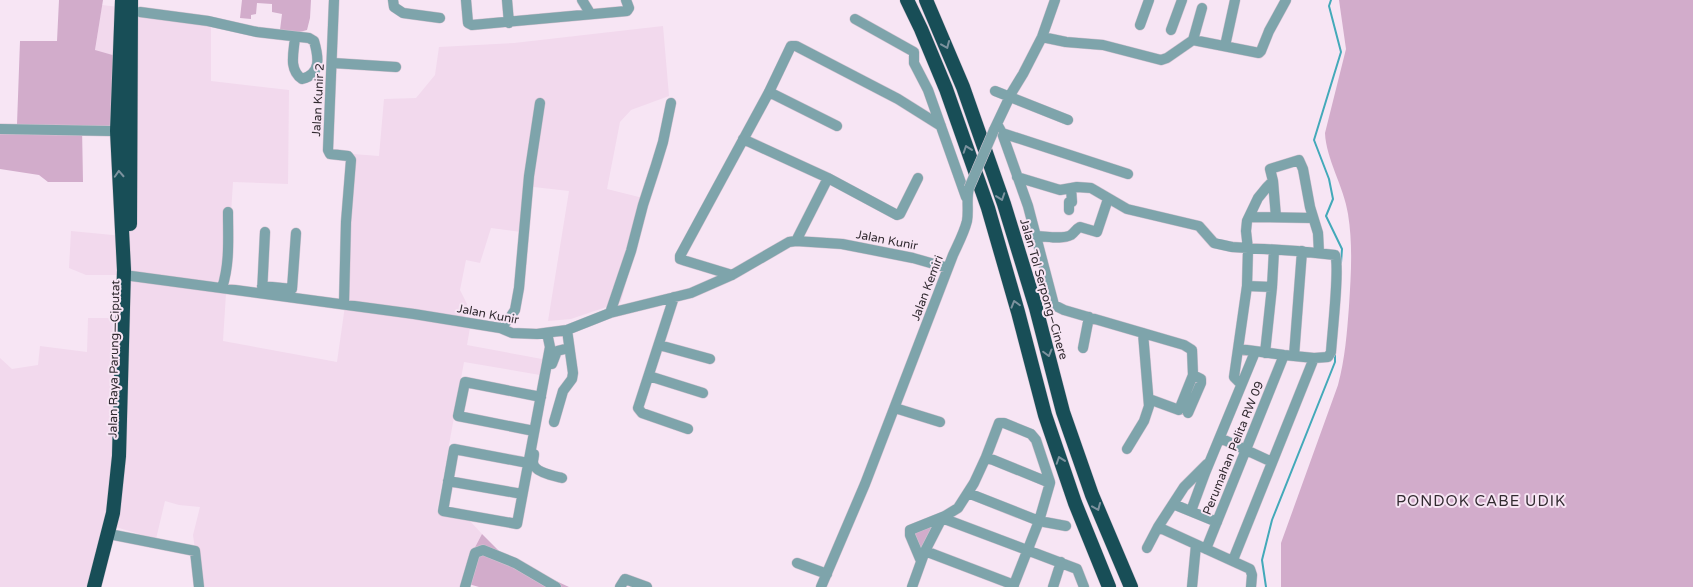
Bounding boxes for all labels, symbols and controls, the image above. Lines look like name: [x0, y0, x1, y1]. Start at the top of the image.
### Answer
one-way arrow: [940, 40, 950, 48]
street label: Jalan Kunir 2: [309, 63, 327, 137]
one-way arrow: [963, 145, 973, 153]
one-way arrow: [114, 169, 125, 177]
one-way arrow: [996, 192, 1006, 201]
street label: Jalan Tol Serpong–Cinere: [1017, 217, 1071, 361]
street label: Jalan Kunir: [855, 227, 920, 253]
street label: Jalan Kemiri: [908, 253, 946, 323]
street label: Jalan Raya Parung—Ciputat: [106, 280, 122, 438]
one-way arrow: [1011, 300, 1021, 308]
street label: Jalan Kunir: [456, 301, 521, 327]
one-way arrow: [1042, 348, 1053, 357]
street label: Perumahan Pelita RW 09: [1200, 379, 1266, 517]
one-way arrow: [1056, 456, 1066, 465]
district label: PONDOK CABE UDIK: [1396, 492, 1566, 510]
one-way arrow: [1091, 502, 1102, 511]

